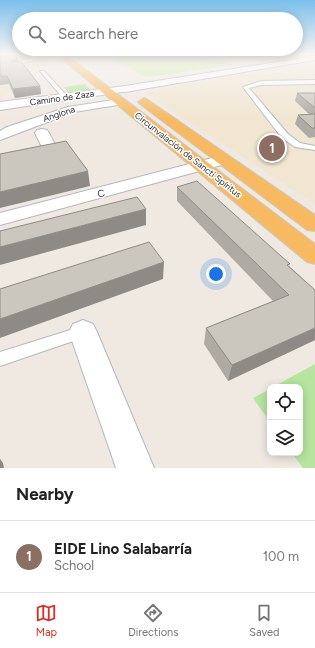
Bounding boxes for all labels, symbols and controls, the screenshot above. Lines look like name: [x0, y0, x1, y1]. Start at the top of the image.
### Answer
search box: [12, 12, 303, 56]
icon: search: [26, 23, 48, 45]
text: Search here: [58, 25, 138, 43]
street label: Camino de Zaza: [29, 87, 95, 107]
street label: Anglona: [41, 103, 77, 124]
street label: Circunvalación de Sancti Spíritus: [133, 110, 244, 200]
pin: 1: [259, 133, 285, 163]
street label: C: [96, 186, 106, 201]
your location: [206, 264, 226, 284]
map controls: [267, 384, 303, 456]
button: locate: [267, 384, 303, 420]
button: layers: [267, 420, 303, 456]
text: Nearby: [16, 484, 74, 504]
text: EIDE Lino Salabarría: [54, 540, 192, 558]
text: 1: [26, 549, 32, 564]
text: 100 m: [263, 549, 299, 564]
text: School: [54, 558, 94, 573]
tab: Map: [35, 602, 57, 639]
tab: Directions: [128, 602, 178, 639]
tab: Saved: [249, 602, 280, 639]

